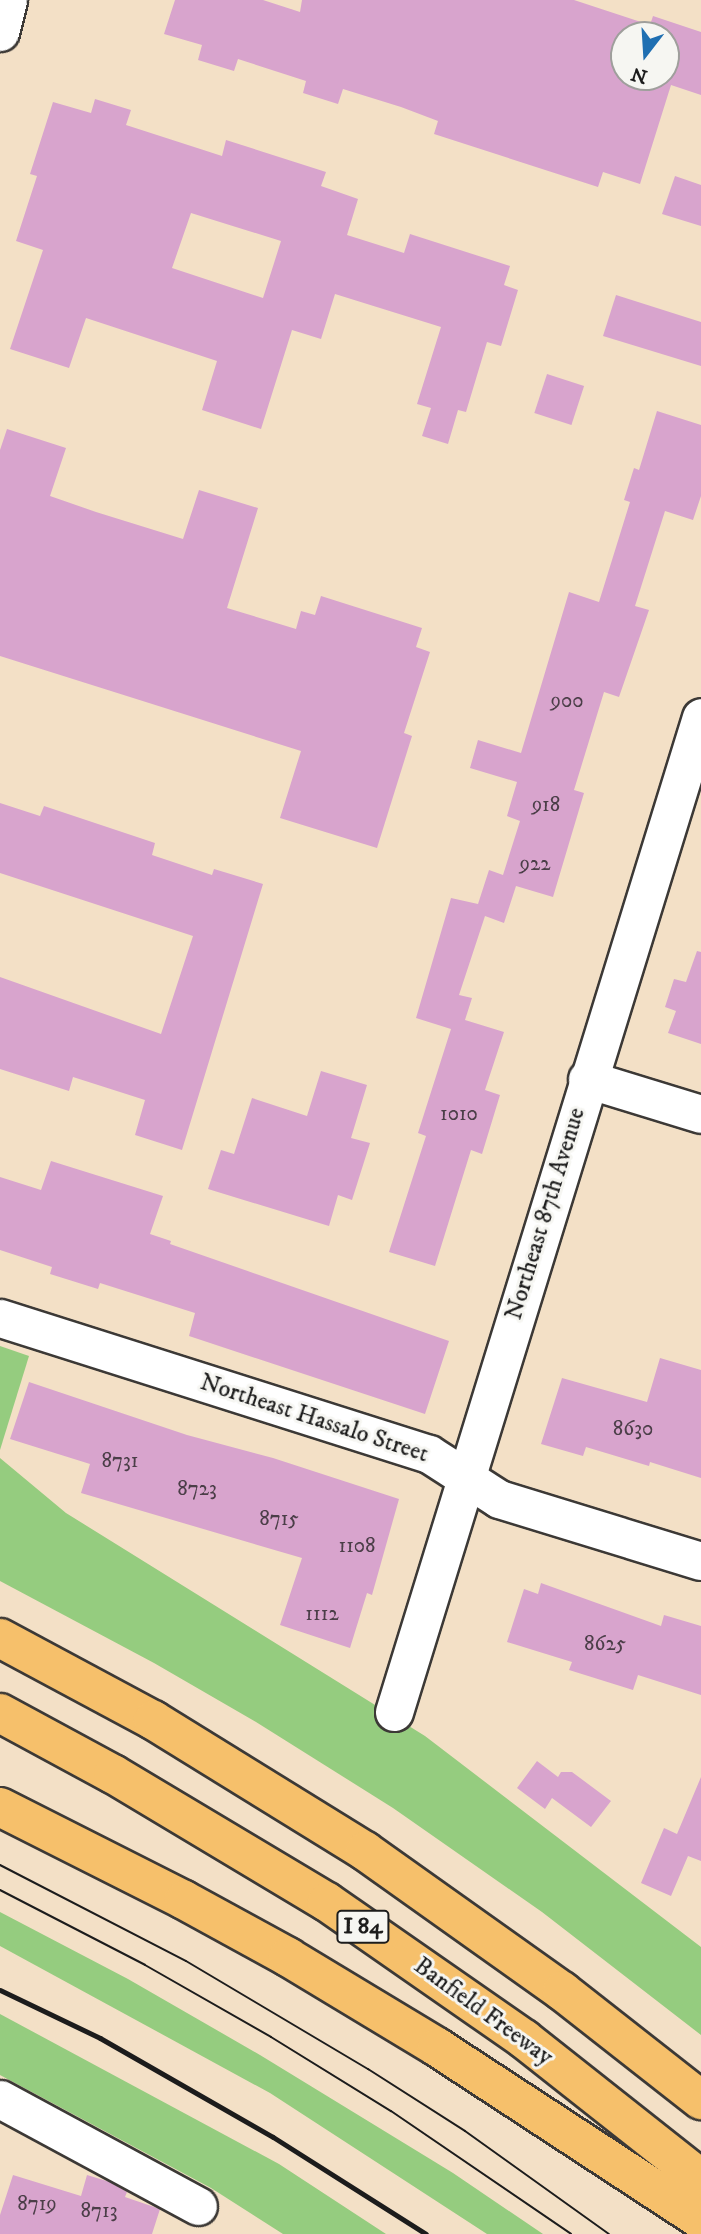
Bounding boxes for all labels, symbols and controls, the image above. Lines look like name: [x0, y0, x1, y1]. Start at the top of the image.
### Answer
north arrow: [610, 21, 680, 91]
text: N: [628, 61, 650, 88]
house number: 900: [550, 688, 584, 714]
house number: 918: [532, 792, 560, 818]
house number: 922: [519, 851, 551, 877]
house number: 1010: [440, 1101, 478, 1127]
street label: Northeast 87th Avenue: [500, 1105, 592, 1323]
street label: Northeast Hassalo Street: [196, 1369, 432, 1469]
house number: 8630: [613, 1416, 653, 1442]
house number: 8731: [101, 1448, 139, 1474]
house number: 8723: [177, 1476, 217, 1502]
house number: 8715: [259, 1506, 299, 1532]
house number: 1108: [338, 1533, 376, 1559]
house number: 1112: [305, 1601, 339, 1627]
house number: 8625: [584, 1631, 626, 1657]
road number: I 84: [335, 1908, 391, 1946]
street label: Banfield Freeway: [408, 1952, 558, 2072]
house number: 8719: [17, 2191, 57, 2217]
house number: 8713: [80, 2198, 118, 2224]

